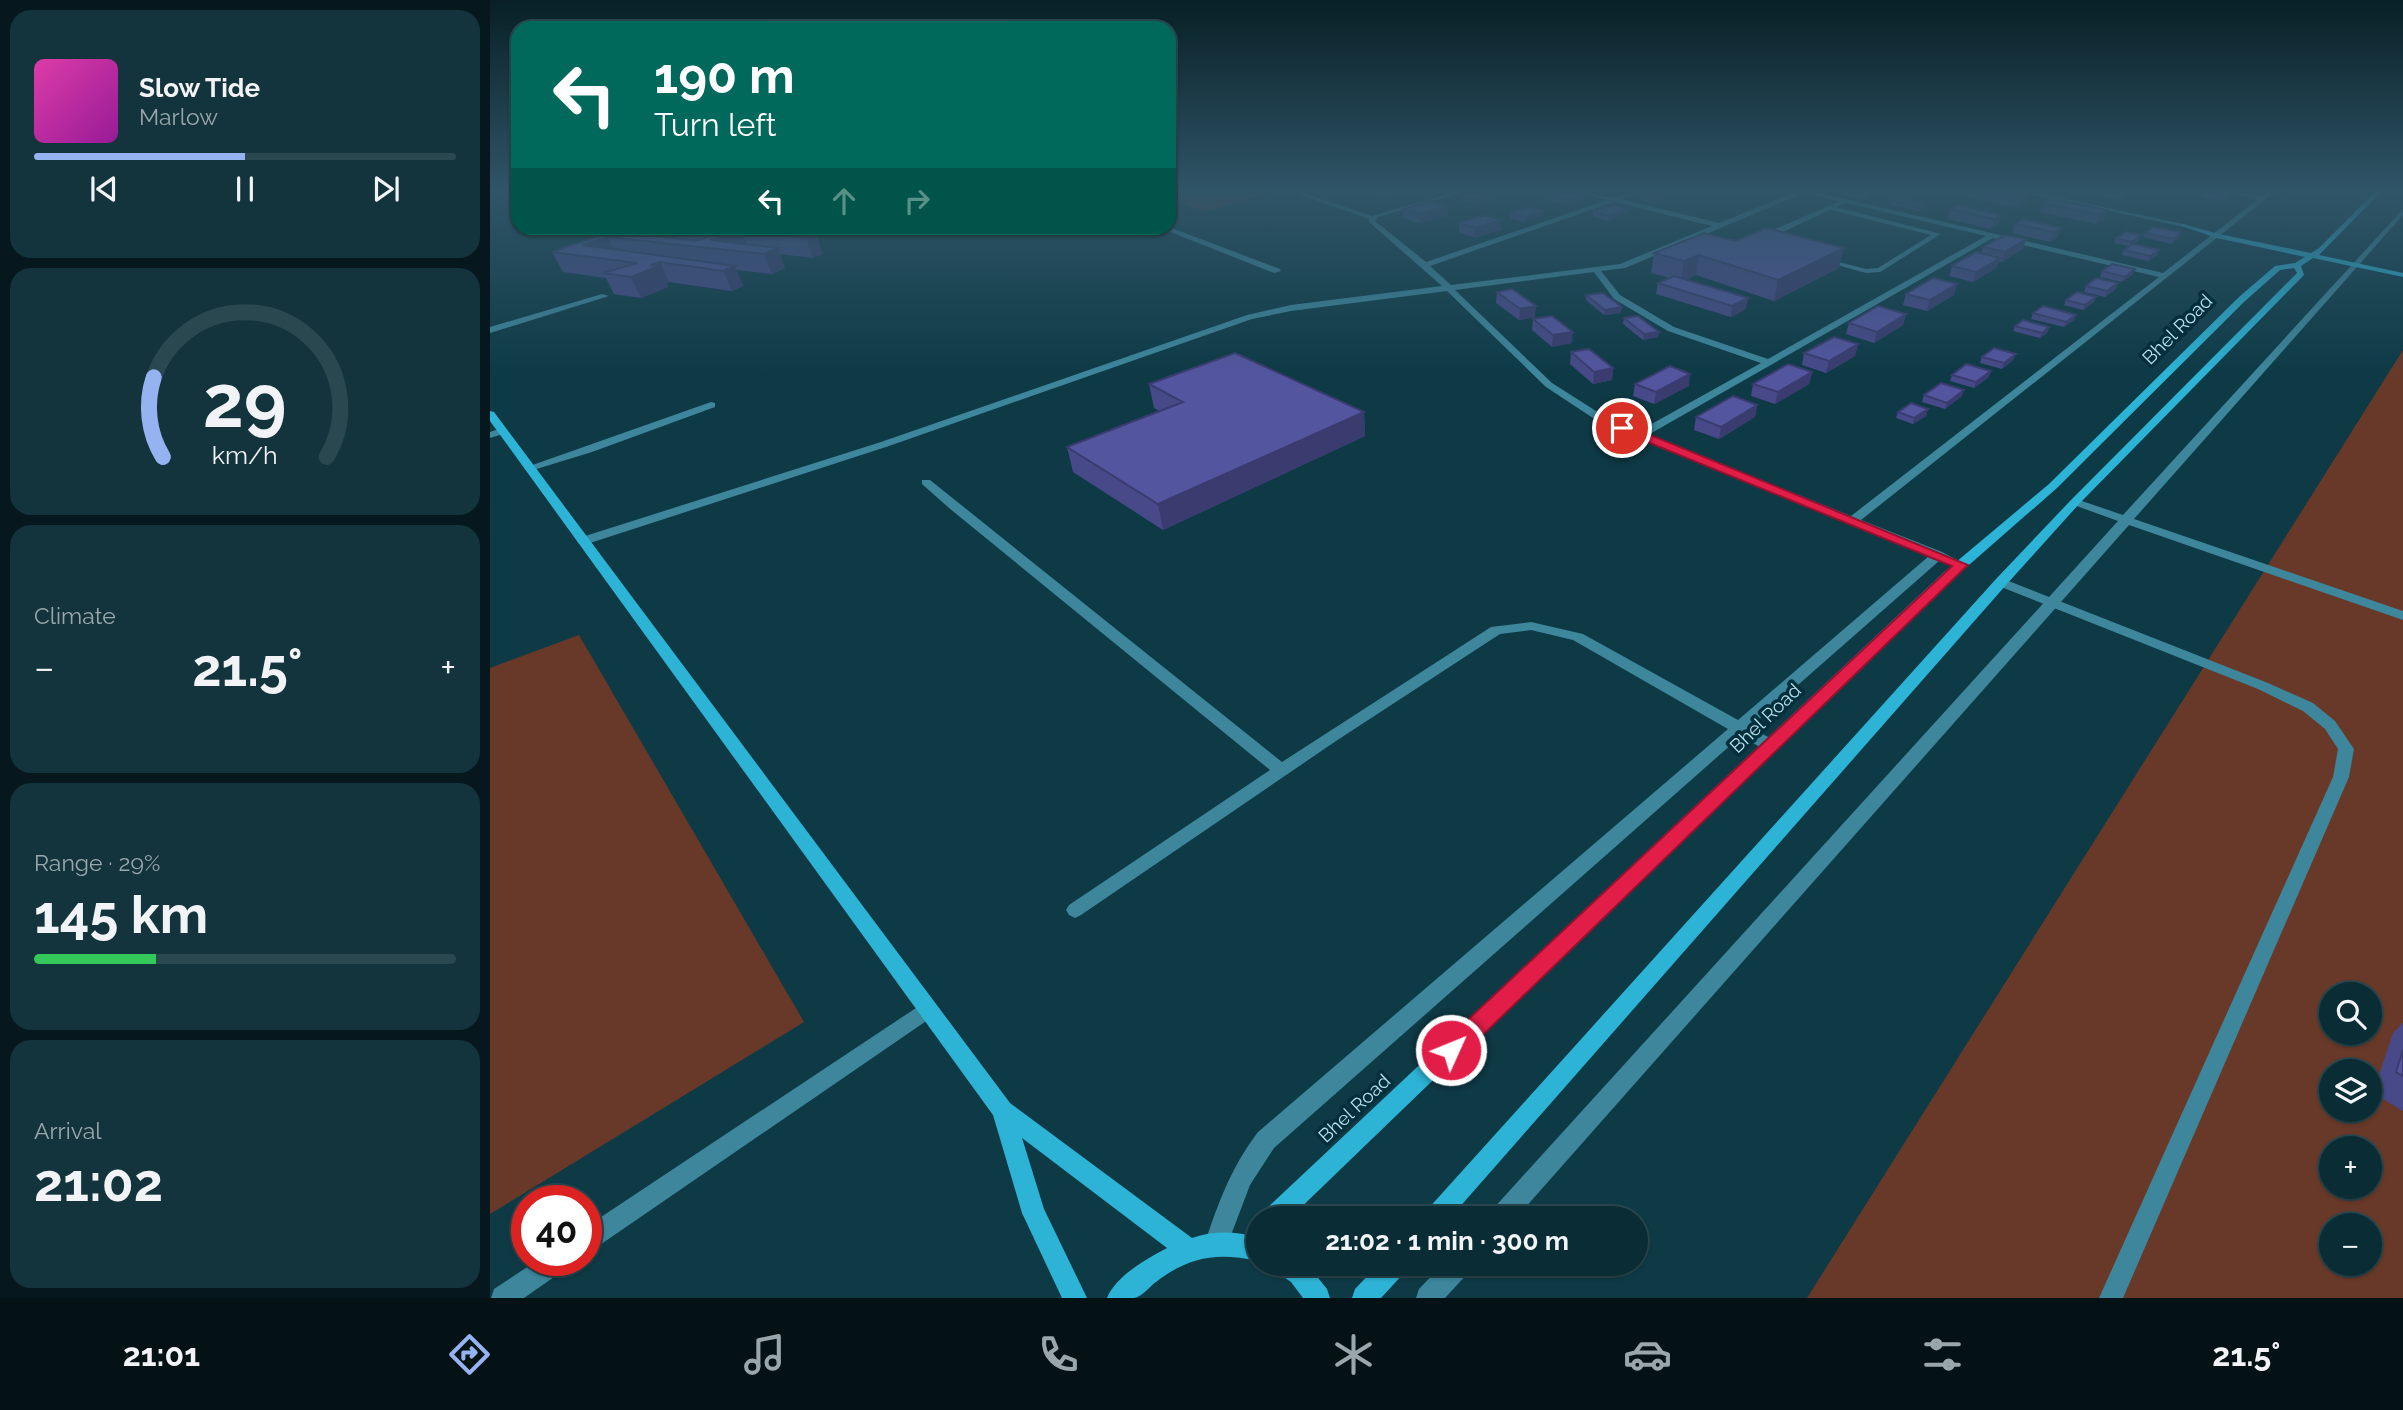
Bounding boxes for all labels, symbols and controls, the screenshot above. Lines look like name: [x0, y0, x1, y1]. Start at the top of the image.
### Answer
text: 190 m: [654, 47, 795, 104]
icon: left: [539, 49, 630, 140]
text: Slow Tide: [139, 73, 260, 103]
text: Marlow: [139, 103, 218, 130]
text: Turn left: [654, 106, 776, 143]
icon: previous: [85, 170, 123, 208]
icon: pause: [226, 170, 264, 208]
icon: next: [367, 170, 405, 208]
icon: left: [752, 182, 790, 220]
icon: ahead: [825, 182, 863, 220]
icon: right: [898, 182, 936, 220]
street label: Bhel Road: [2137, 289, 2217, 369]
text: 29: [203, 360, 287, 445]
pin: [1592, 398, 1652, 458]
icon: arrive: [1603, 409, 1641, 447]
text: km/h: [212, 440, 278, 470]
text: Climate: [34, 602, 116, 629]
text: 21.5°: [192, 637, 303, 698]
text: −: [34, 645, 54, 690]
text: +: [440, 645, 456, 690]
street label: Bhel Road: [1725, 679, 1805, 757]
text: Range · 29%: [34, 849, 160, 876]
text: 145 km: [34, 884, 208, 945]
map controls: [2319, 982, 2382, 1276]
button: search: [2319, 982, 2382, 1045]
position arrow: [1414, 1013, 1488, 1087]
button: layers: [2319, 1059, 2382, 1122]
street label: Bhel Road: [1314, 1069, 1394, 1147]
text: Arrival: [34, 1117, 101, 1144]
button: +: [2319, 1136, 2382, 1199]
text: 21:02: [34, 1152, 163, 1213]
speed limit sign: 40: [511, 1185, 602, 1276]
button: −: [2319, 1213, 2382, 1276]
text: 21:02 · 1 min · 300 m: [1325, 1226, 1569, 1256]
icon: directions: [445, 1330, 494, 1379]
icon: music: [740, 1330, 789, 1379]
icon: phone: [1034, 1330, 1083, 1379]
icon: climate: [1329, 1330, 1378, 1379]
icon: car: [1623, 1330, 1672, 1379]
icon: filters: [1918, 1330, 1967, 1379]
text: 21:01: [123, 1336, 200, 1373]
text: 21.5°: [2212, 1336, 2280, 1373]

